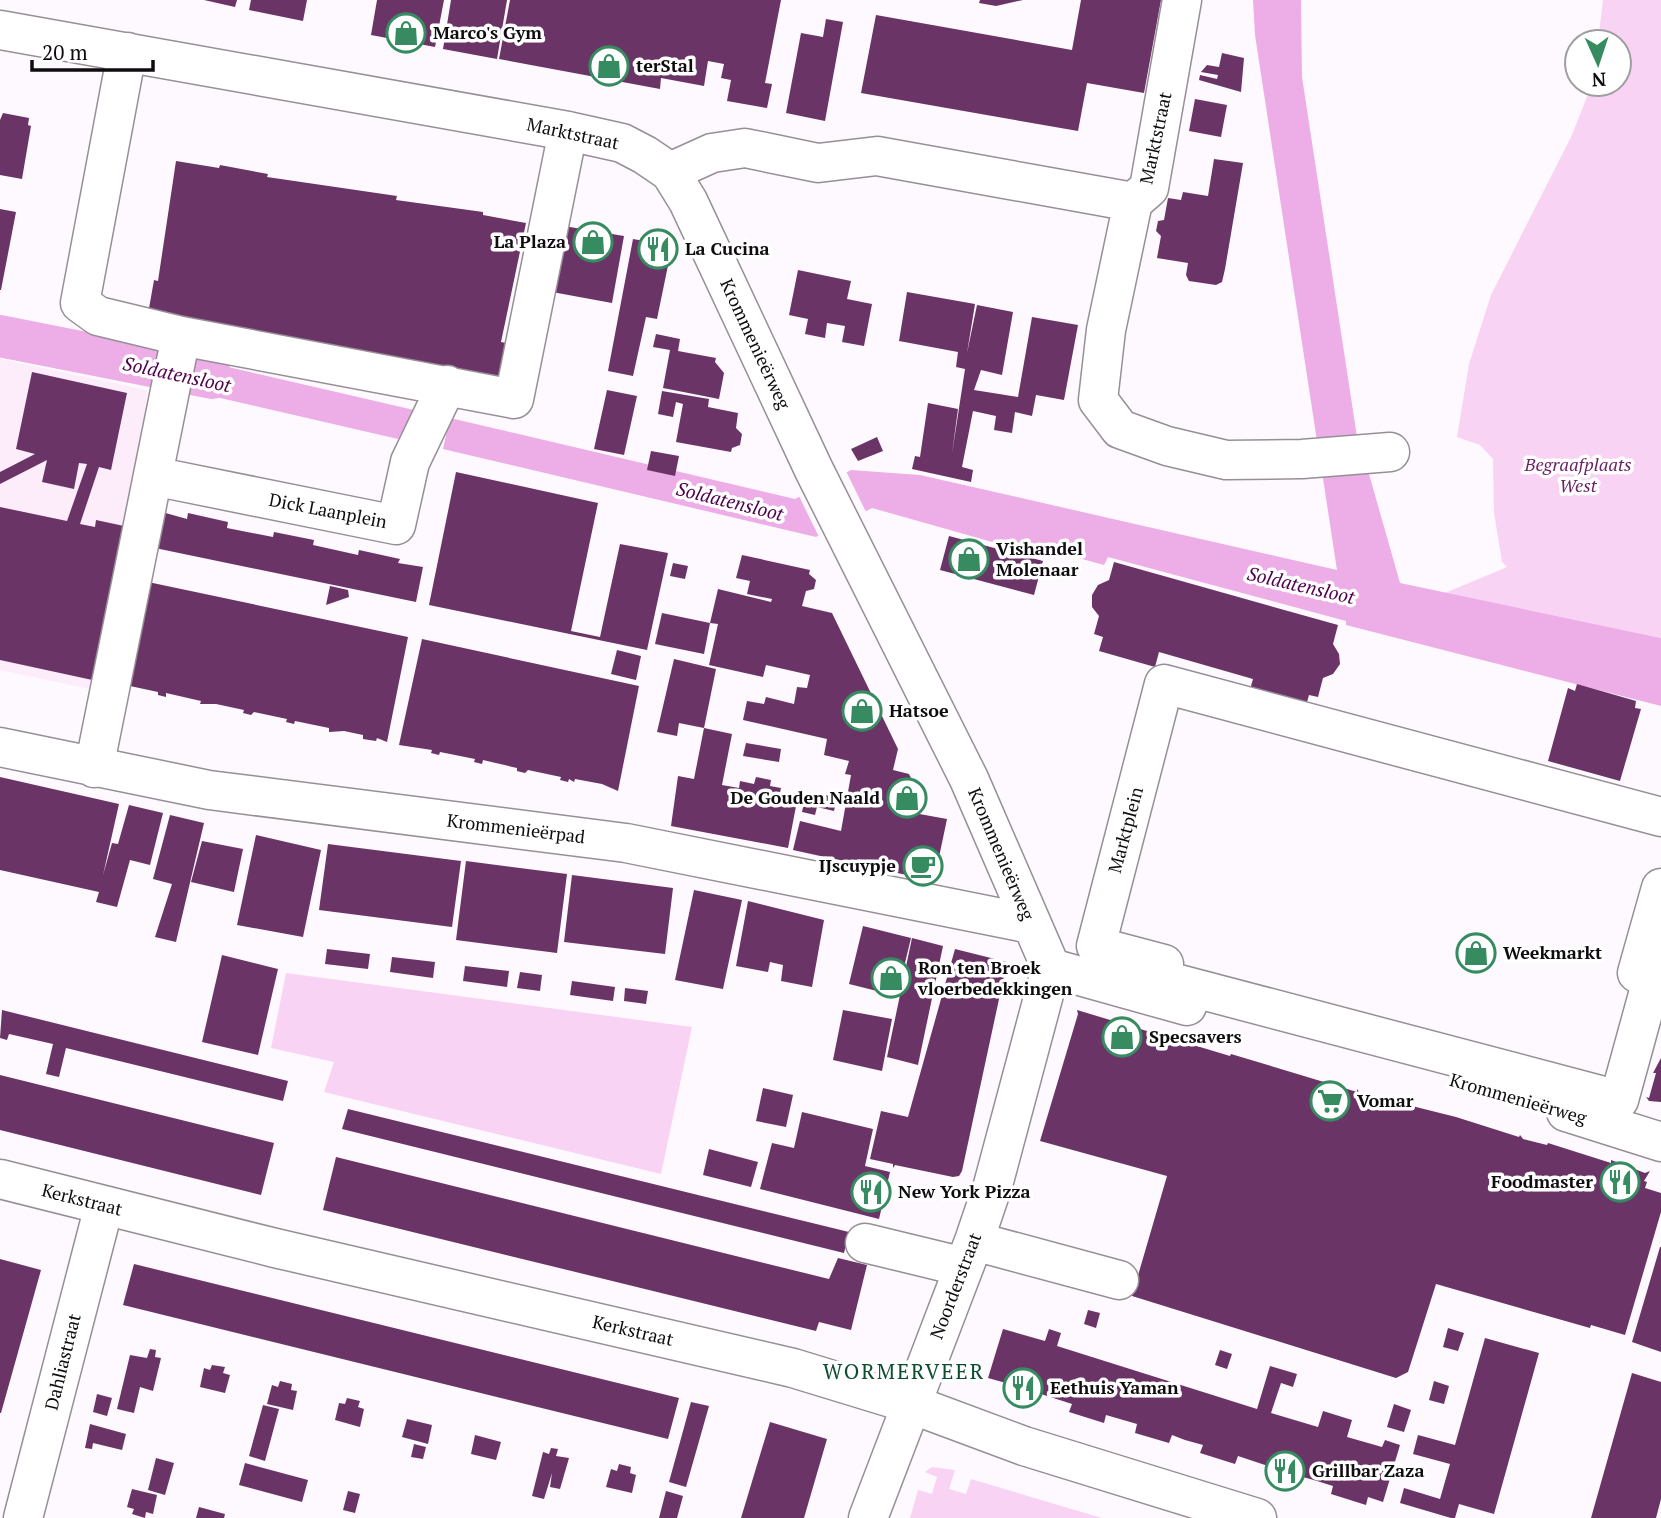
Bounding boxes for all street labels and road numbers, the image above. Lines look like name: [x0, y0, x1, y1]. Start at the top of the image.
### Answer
street label: Marktstraat: [1134, 89, 1177, 186]
street label: Marktstraat: [525, 112, 622, 155]
street label: Krommenieërweg: [715, 274, 797, 413]
street label: Dick Laanplein: [267, 487, 390, 533]
street label: Krommenieërweg: [963, 784, 1041, 924]
street label: Marktplein: [1102, 784, 1148, 876]
street label: Krommenieërpad: [446, 808, 587, 848]
street label: Krommenieërweg: [1447, 1067, 1590, 1129]
street label: Kerkstraat: [39, 1177, 125, 1221]
street label: Noorderstraat: [924, 1229, 986, 1342]
street label: Kerkstraat: [590, 1309, 676, 1351]
street label: Dahliastraat: [38, 1311, 86, 1412]

